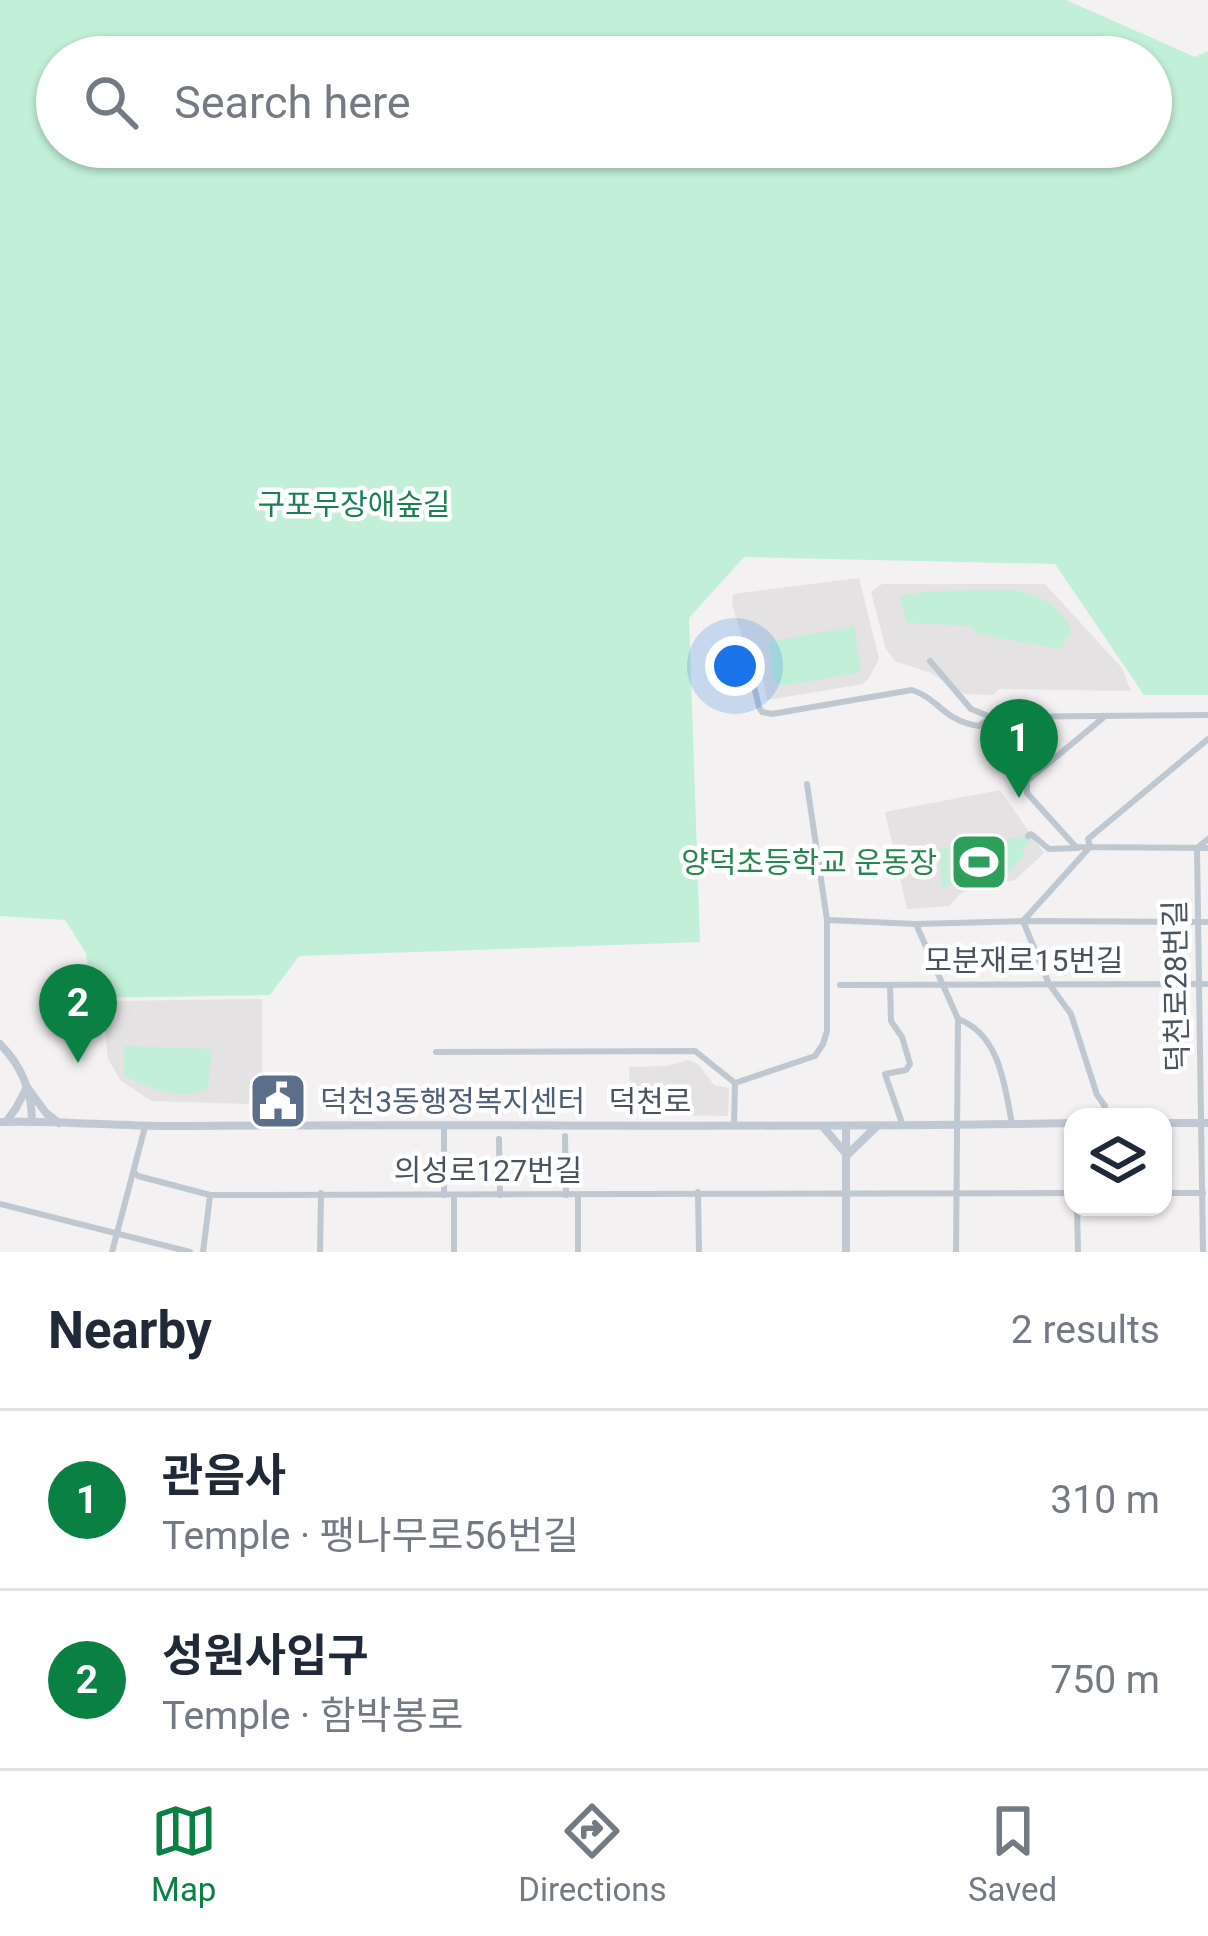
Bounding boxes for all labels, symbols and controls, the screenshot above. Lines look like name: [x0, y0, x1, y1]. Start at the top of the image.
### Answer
search box: [36, 36, 1172, 168]
icon: search: [78, 69, 144, 135]
text: Search here: [174, 76, 411, 129]
park label: 구포무장애숲길: [257, 487, 451, 522]
your location: [705, 636, 765, 696]
pin: 1: [980, 699, 1058, 798]
sports icon: 양덕초등학교 운동장: [948, 831, 1010, 893]
place label: 양덕초등학교 운동장: [681, 845, 937, 880]
street label: 덕천로28번길: [1157, 900, 1195, 1072]
street label: 모분재로15번길: [924, 943, 1124, 978]
pin: 2: [39, 964, 117, 1063]
public building icon: 덕천3동행정복지센터: [247, 1070, 309, 1132]
place label: 덕천3동행정복지센터: [320, 1084, 585, 1119]
street label: 덕천로: [609, 1084, 691, 1119]
map controls: [1064, 1108, 1172, 1216]
button: layers: [1064, 1108, 1172, 1216]
street label: 의성로127번길: [394, 1153, 582, 1188]
text: Nearby: [48, 1301, 212, 1360]
text: 2 results: [1011, 1307, 1160, 1353]
text: 관음사: [162, 1449, 286, 1502]
text: 1: [76, 1477, 98, 1523]
text: 310 m: [1050, 1477, 1160, 1523]
text: Temple · 팽나무로56번길: [162, 1513, 579, 1559]
text: 성원사입구: [162, 1629, 369, 1682]
text: 2: [76, 1657, 98, 1703]
text: 750 m: [1050, 1657, 1160, 1703]
text: Temple · 함박봉로: [162, 1693, 463, 1739]
tab: Map: [151, 1798, 217, 1909]
tab: Directions: [518, 1798, 667, 1909]
tab: Saved: [968, 1798, 1057, 1909]

